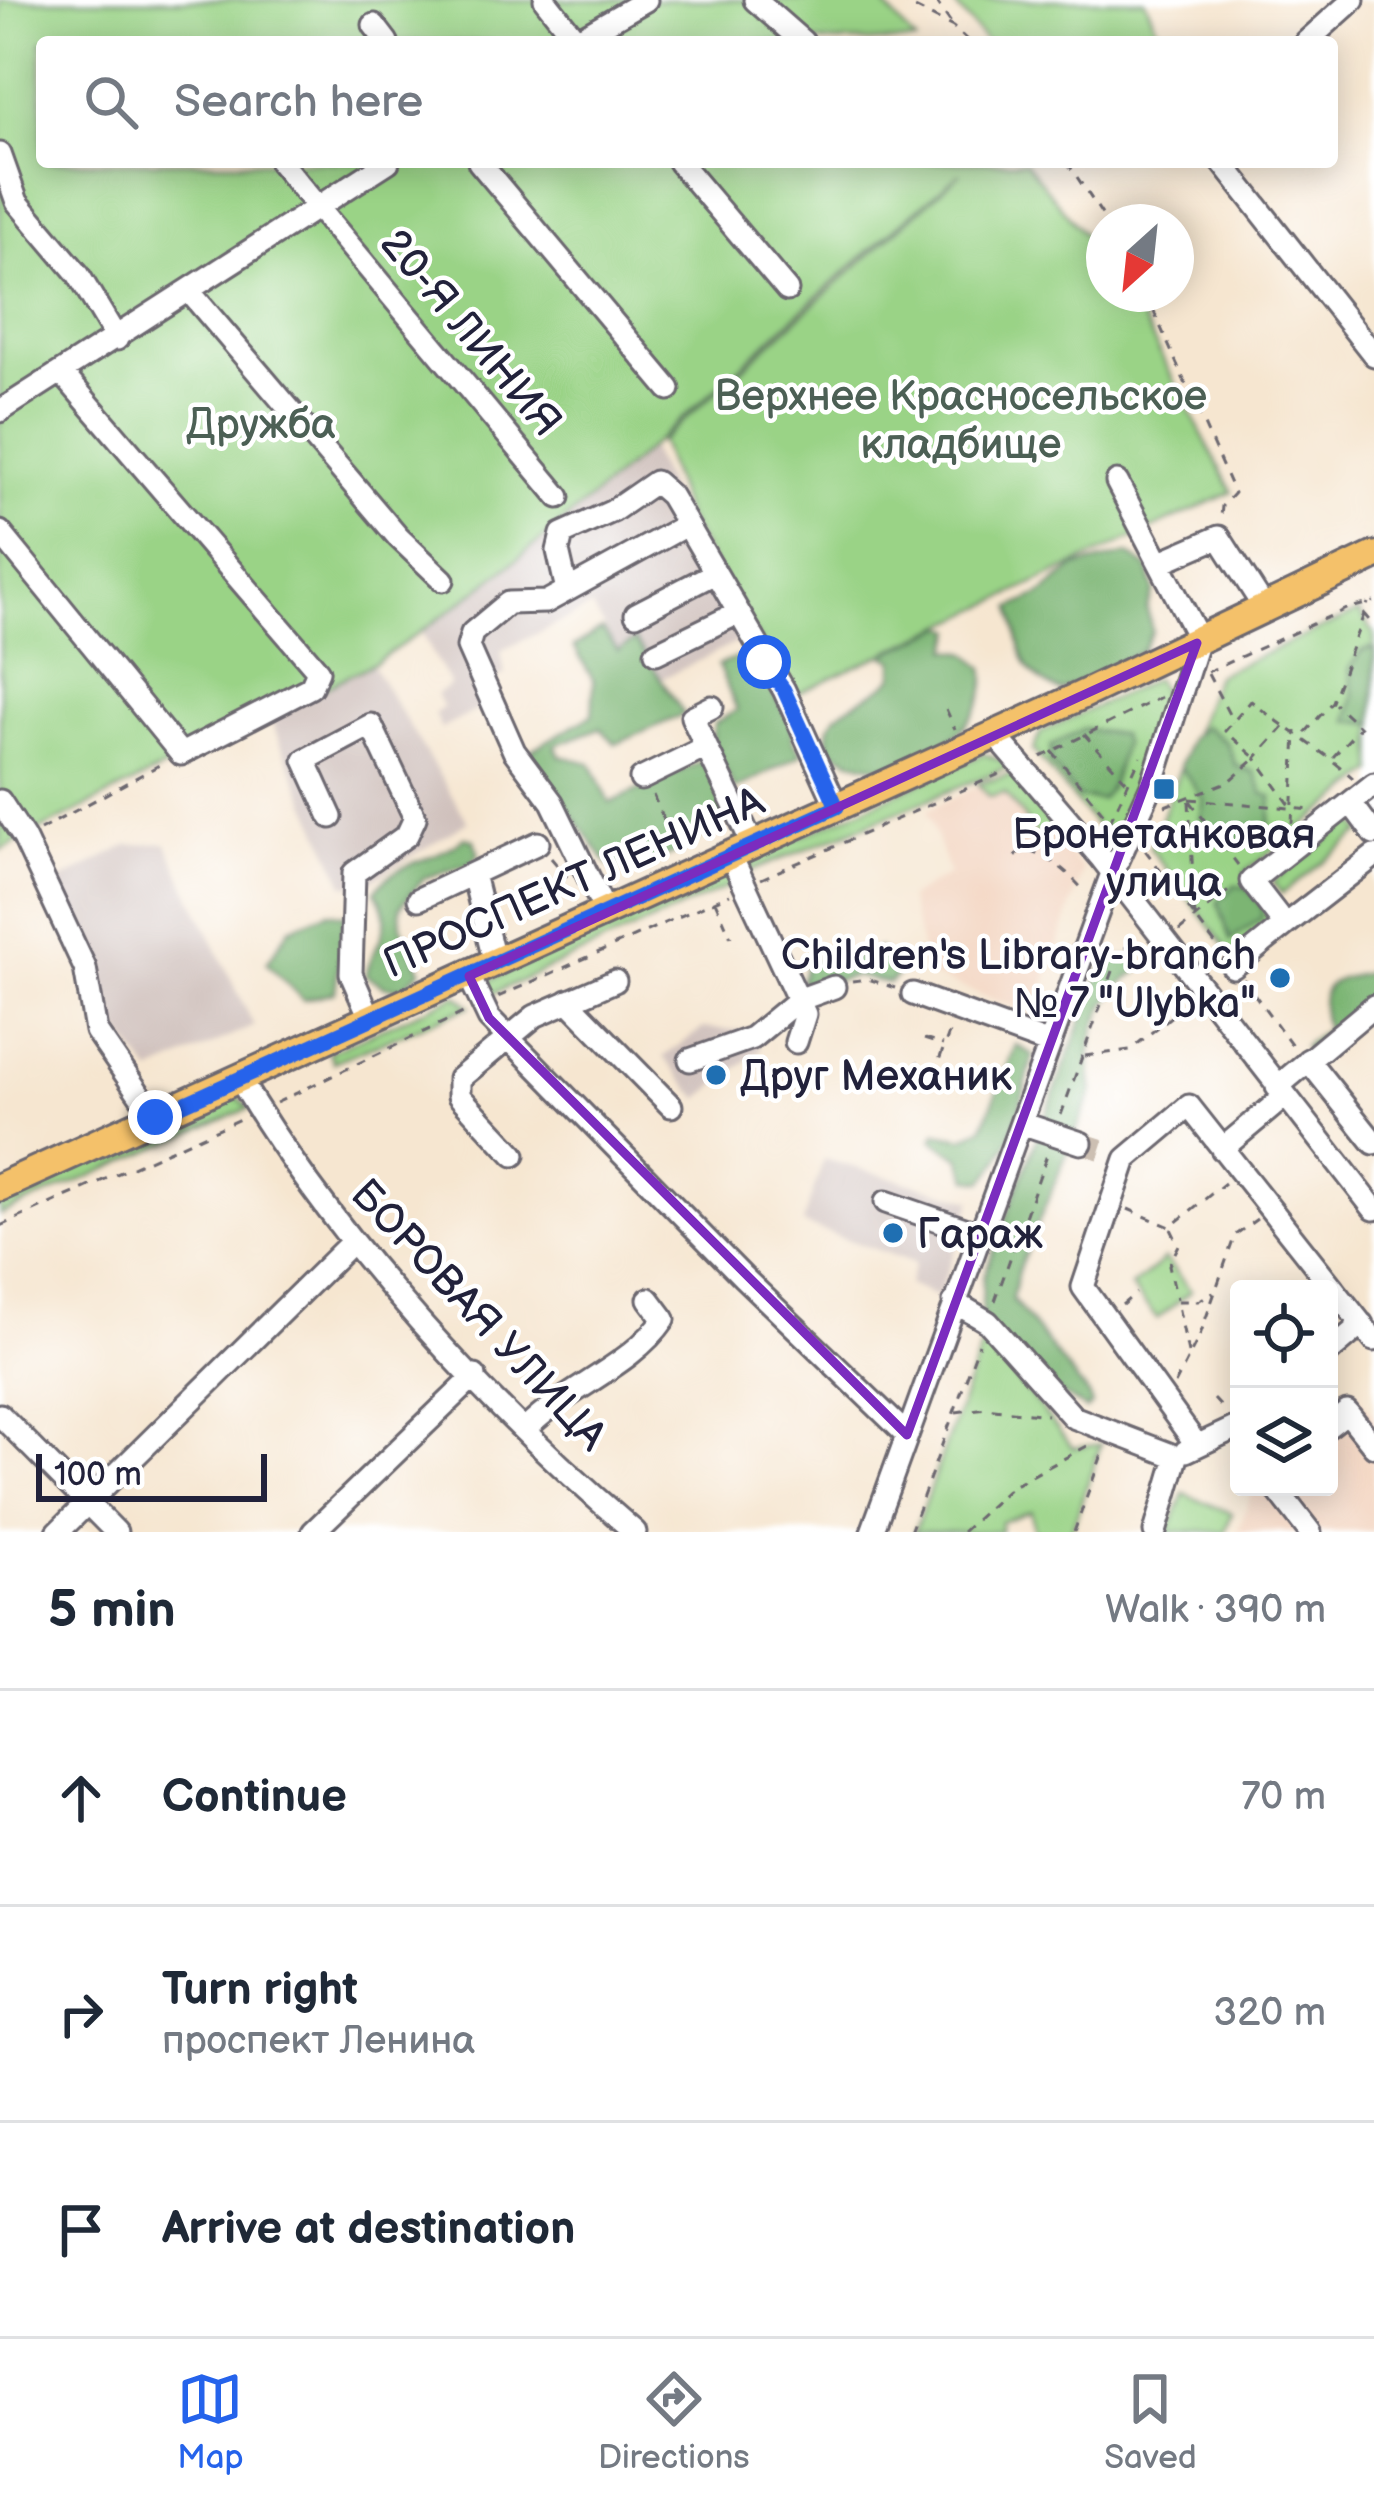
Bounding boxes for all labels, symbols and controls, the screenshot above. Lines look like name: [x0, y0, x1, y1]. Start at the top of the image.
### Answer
search box: [36, 36, 1338, 168]
icon: search: [78, 69, 144, 135]
text: Search here: [174, 75, 423, 130]
north arrow: [1086, 204, 1194, 312]
street label: 20-Я ЛИНИЯ: [369, 220, 572, 448]
park label: Верхнее Красносельское кладбище: [715, 372, 1207, 471]
park label: Дружба: [186, 400, 336, 451]
route start: [737, 635, 791, 689]
street label: ПРОСПЕКТ ЛЕНИНА: [376, 776, 773, 990]
marker: Бронетанковая улица: [1151, 776, 1177, 802]
place label: Бронетанковая улица: [1013, 810, 1315, 909]
place label: Children's Library-branch № 7 "Ulybka": [781, 931, 1256, 1030]
marker: Children's Library-branch № 7 "Ulybka": [1267, 965, 1293, 991]
place label: Друг Механик: [740, 1052, 1013, 1103]
marker: Друг Механик: [703, 1062, 729, 1088]
route end: [128, 1090, 182, 1144]
street label: БОРОВАЯ УЛИЦА: [340, 1170, 617, 1462]
place label: Гараж: [917, 1210, 1044, 1261]
marker: Гараж: [880, 1220, 906, 1246]
map controls: [1230, 1280, 1338, 1496]
button: locate: [1230, 1280, 1338, 1388]
button: layers: [1230, 1388, 1338, 1496]
scale bar: [36, 1448, 267, 1501]
text: 100 m: [54, 1455, 142, 1495]
text: 5 min: [48, 1580, 176, 1641]
text: Walk · 390 m: [1105, 1587, 1326, 1634]
icon: ahead: [48, 1765, 114, 1831]
text: Continue: [162, 1770, 347, 1825]
text: 70 m: [1241, 1774, 1326, 1821]
text: Turn right: [162, 1963, 358, 2018]
icon: right: [48, 1981, 114, 2047]
text: 320 m: [1213, 1990, 1326, 2037]
text: проспект Ленина: [162, 2018, 475, 2065]
icon: arrive: [48, 2197, 114, 2263]
text: Arrive at destination: [162, 2202, 575, 2257]
tab: Map: [177, 2366, 244, 2478]
tab: Directions: [598, 2366, 750, 2478]
tab: Saved: [1104, 2366, 1197, 2478]

